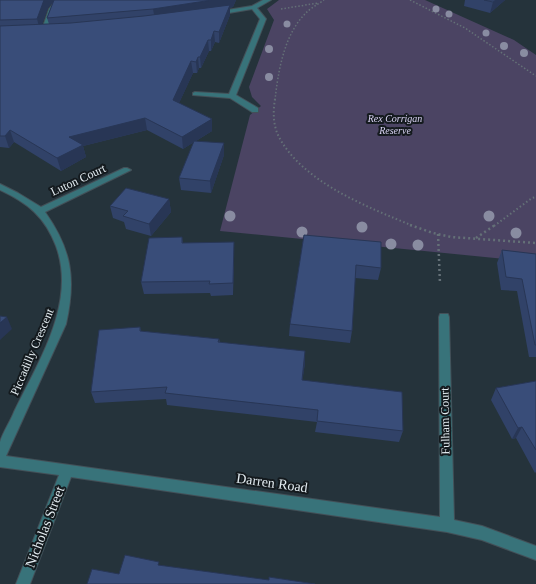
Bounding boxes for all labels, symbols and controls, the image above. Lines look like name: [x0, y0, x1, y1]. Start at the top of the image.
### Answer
park label: Rex Corrigan Reserve: [367, 113, 422, 136]
street label: Luton Court: [48, 161, 108, 199]
street label: Piccadilly Crescent: [7, 306, 57, 398]
street label: Fulham Court: [437, 387, 453, 455]
street label: Darren Road: [235, 471, 309, 495]
street label: Nicholas Street: [23, 484, 67, 570]

